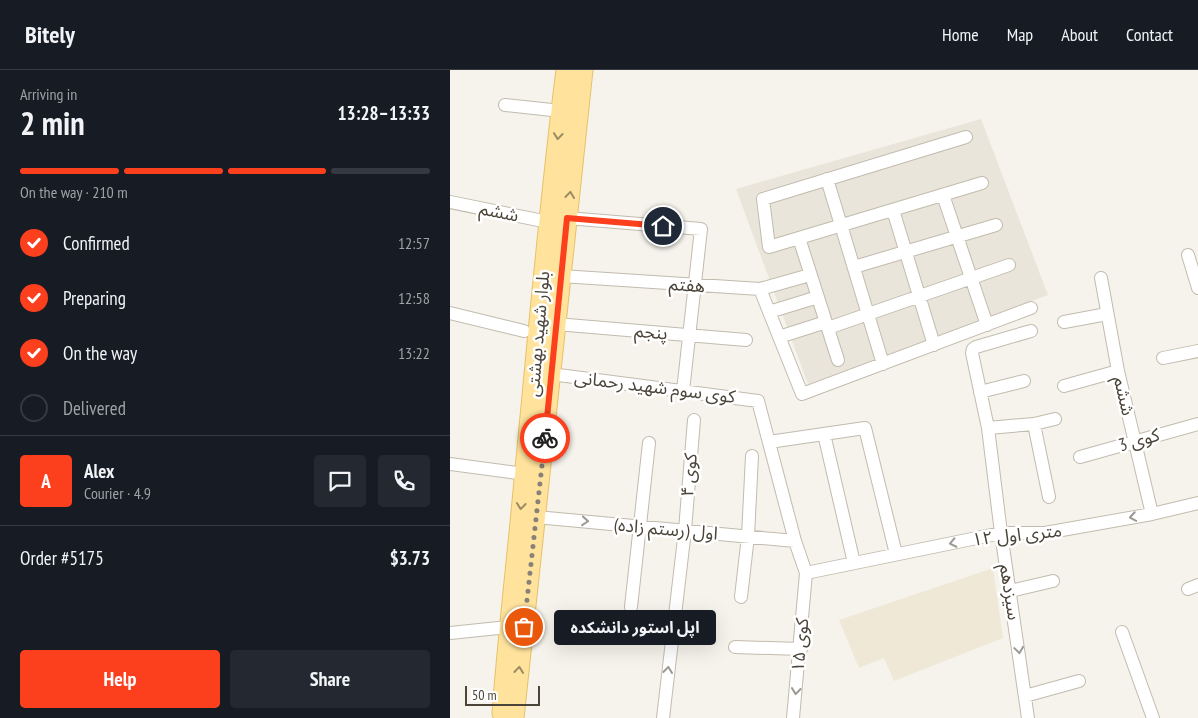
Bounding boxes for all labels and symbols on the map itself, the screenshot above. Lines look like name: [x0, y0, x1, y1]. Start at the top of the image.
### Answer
one-way arrow: [553, 132, 564, 140]
one-way arrow: [564, 190, 575, 198]
street label: ششم: [477, 196, 521, 229]
pin: [642, 205, 684, 247]
street label: بلوار شهید بهشتی: [521, 270, 554, 398]
street label: هفتم: [668, 272, 706, 299]
street label: پنجم: [633, 319, 669, 346]
street label: کوی سوم شهید رحمانی: [573, 365, 737, 411]
street label: ششم: [1107, 374, 1140, 418]
courier: [520, 413, 570, 463]
street label: کوی 3: [1116, 423, 1163, 456]
street label: کوی ۴: [675, 452, 702, 498]
one-way arrow: [516, 503, 527, 511]
one-way arrow: [1129, 512, 1138, 522]
street label: اول (رستم زاده): [613, 513, 719, 546]
one-way arrow: [581, 516, 589, 527]
street label: ۱۲ متری اول: [971, 518, 1063, 551]
one-way arrow: [948, 537, 957, 548]
street label: سیزدهم: [993, 562, 1026, 622]
pin: [503, 606, 545, 648]
callout: اپل استور دانشکده: [554, 610, 716, 644]
street label: کوی ۱۵: [786, 616, 813, 673]
one-way arrow: [1013, 647, 1024, 655]
one-way arrow: [514, 665, 525, 673]
one-way arrow: [662, 665, 673, 673]
scale bar: [465, 683, 540, 706]
one-way arrow: [791, 687, 802, 695]

